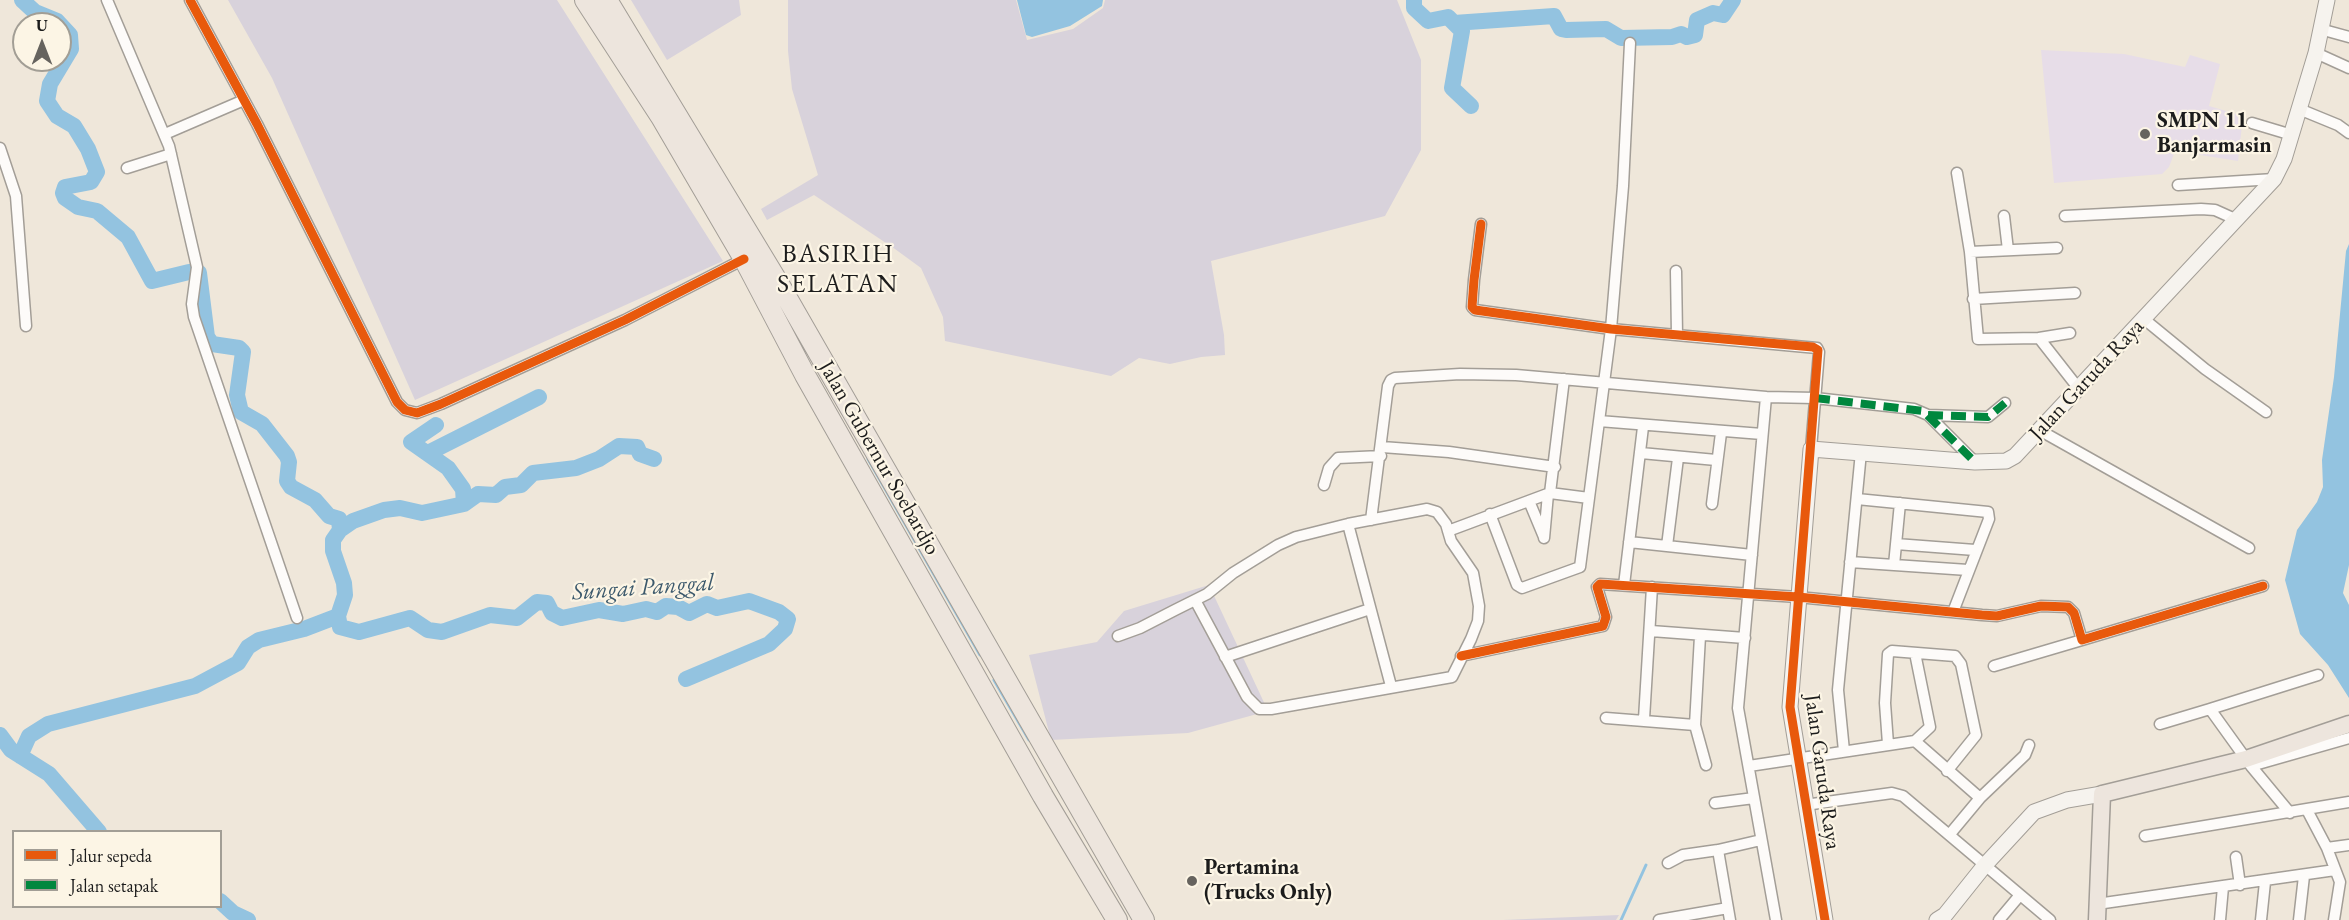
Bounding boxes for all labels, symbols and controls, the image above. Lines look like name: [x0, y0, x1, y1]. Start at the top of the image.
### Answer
north arrow: [12, 12, 72, 72]
text: U: [36, 15, 48, 36]
place label: SMPN 11 Banjarmasin: [2157, 108, 2272, 160]
marker: SMPN 11 Banjarmasin: [2138, 127, 2152, 141]
district label: BASIRIH SELATAN: [777, 239, 899, 300]
street label: Jalan Garuda Raya: [2024, 314, 2150, 446]
street label: Jalan Gubernur Soebardjo: [813, 356, 945, 560]
water label: Sungai Panggal: [571, 569, 715, 607]
street label: Jalan Garuda Raya: [1798, 693, 1846, 851]
legend: [12, 830, 222, 908]
text: Jalur sepeda: [70, 844, 152, 867]
place label: Pertamina (Trucks Only): [1204, 855, 1332, 906]
text: Jalan setapak: [70, 874, 158, 897]
marker: Pertamina (Trucks Only): [1185, 874, 1199, 888]

